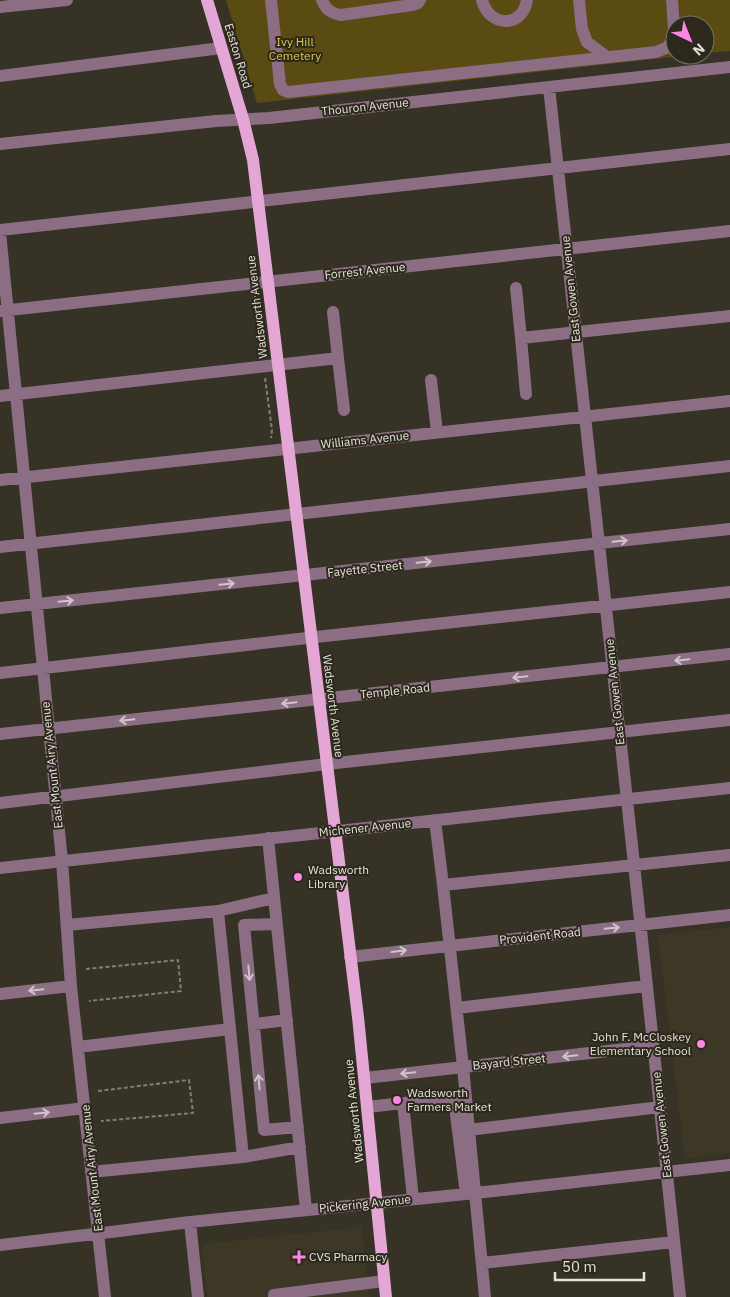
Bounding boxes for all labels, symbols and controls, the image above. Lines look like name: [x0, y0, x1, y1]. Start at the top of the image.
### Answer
north arrow: [665, 15, 715, 65]
street label: Easton Road: [221, 21, 255, 90]
park label: Ivy Hill Cemetery: [269, 34, 321, 63]
text: N: [689, 39, 709, 60]
street label: Thouron Avenue: [320, 94, 410, 119]
street label: East Gowen Avenue: [557, 235, 584, 343]
street label: Wadsworth Avenue: [243, 254, 270, 360]
street label: Forrest Avenue: [324, 259, 407, 282]
street label: Williams Avenue: [320, 427, 410, 452]
one-way arrow: [612, 536, 628, 546]
street label: Fayette Street: [327, 557, 403, 580]
one-way arrow: [415, 557, 431, 567]
one-way arrow: [219, 579, 235, 589]
one-way arrow: [58, 596, 74, 606]
street label: East Gowen Avenue: [601, 638, 628, 746]
street label: Wadsworth Avenue: [320, 653, 347, 759]
one-way arrow: [674, 655, 690, 665]
one-way arrow: [512, 672, 528, 682]
street label: Temple Road: [359, 679, 431, 702]
one-way arrow: [281, 698, 297, 708]
street label: East Mount Airy Avenue: [37, 700, 66, 829]
one-way arrow: [120, 715, 136, 725]
street label: Michener Avenue: [318, 815, 412, 840]
place label: Wadsworth Library: [308, 862, 369, 891]
marker: Wadsworth Library: [292, 871, 304, 883]
one-way arrow: [604, 923, 620, 933]
street label: Provident Road: [498, 924, 582, 947]
one-way arrow: [390, 946, 406, 956]
one-way arrow: [244, 965, 254, 981]
one-way arrow: [28, 985, 44, 995]
place label: John F. McCloskey Elementary School: [590, 1029, 691, 1058]
marker: John F. McCloskey Elementary School: [695, 1038, 707, 1050]
street label: Bayard Street: [472, 1050, 546, 1073]
one-way arrow: [562, 1051, 578, 1060]
street label: Wadsworth Avenue: [341, 1058, 366, 1164]
one-way arrow: [401, 1068, 417, 1078]
street label: East Gowen Avenue: [648, 1071, 675, 1179]
one-way arrow: [254, 1074, 264, 1090]
place label: Wadsworth Farmers Market: [407, 1085, 492, 1114]
marker: Wadsworth Farmers Market: [391, 1094, 403, 1106]
street label: East Mount Airy Avenue: [77, 1103, 106, 1232]
one-way arrow: [34, 1108, 50, 1118]
street label: Pickering Avenue: [318, 1191, 412, 1216]
place label: CVS Pharmacy: [309, 1249, 387, 1264]
scale bar: [555, 1250, 644, 1282]
marker: CVS Pharmacy: [293, 1251, 305, 1263]
text: 50 m: [562, 1257, 597, 1276]

